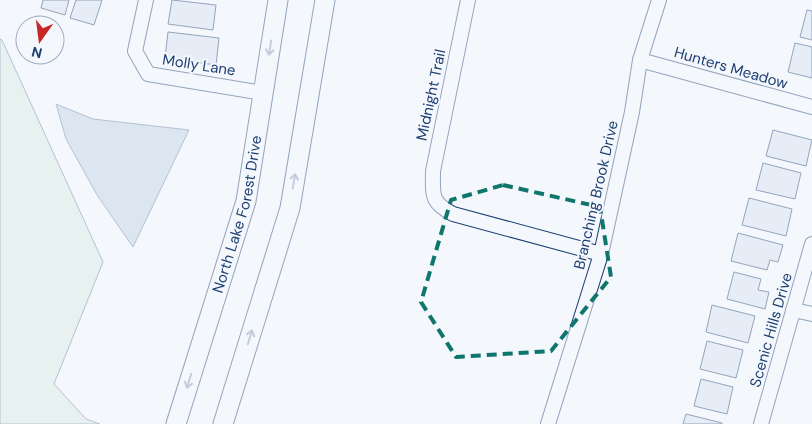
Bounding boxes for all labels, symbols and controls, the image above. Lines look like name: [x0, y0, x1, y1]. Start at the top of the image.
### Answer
north arrow: [15, 15, 65, 65]
one-way arrow: [264, 40, 274, 56]
street label: Hunters Meadow: [672, 42, 791, 94]
text: N: [30, 43, 44, 63]
street label: Midnight Trail: [412, 47, 450, 143]
street label: Molly Lane: [161, 49, 237, 81]
street label: Branching Brook Drive: [569, 119, 623, 271]
street label: North Lake Forest Drive: [208, 134, 266, 295]
one-way arrow: [290, 173, 300, 189]
street label: Scenic Hills Drive: [745, 270, 797, 390]
one-way arrow: [246, 329, 256, 345]
one-way arrow: [184, 373, 194, 389]

